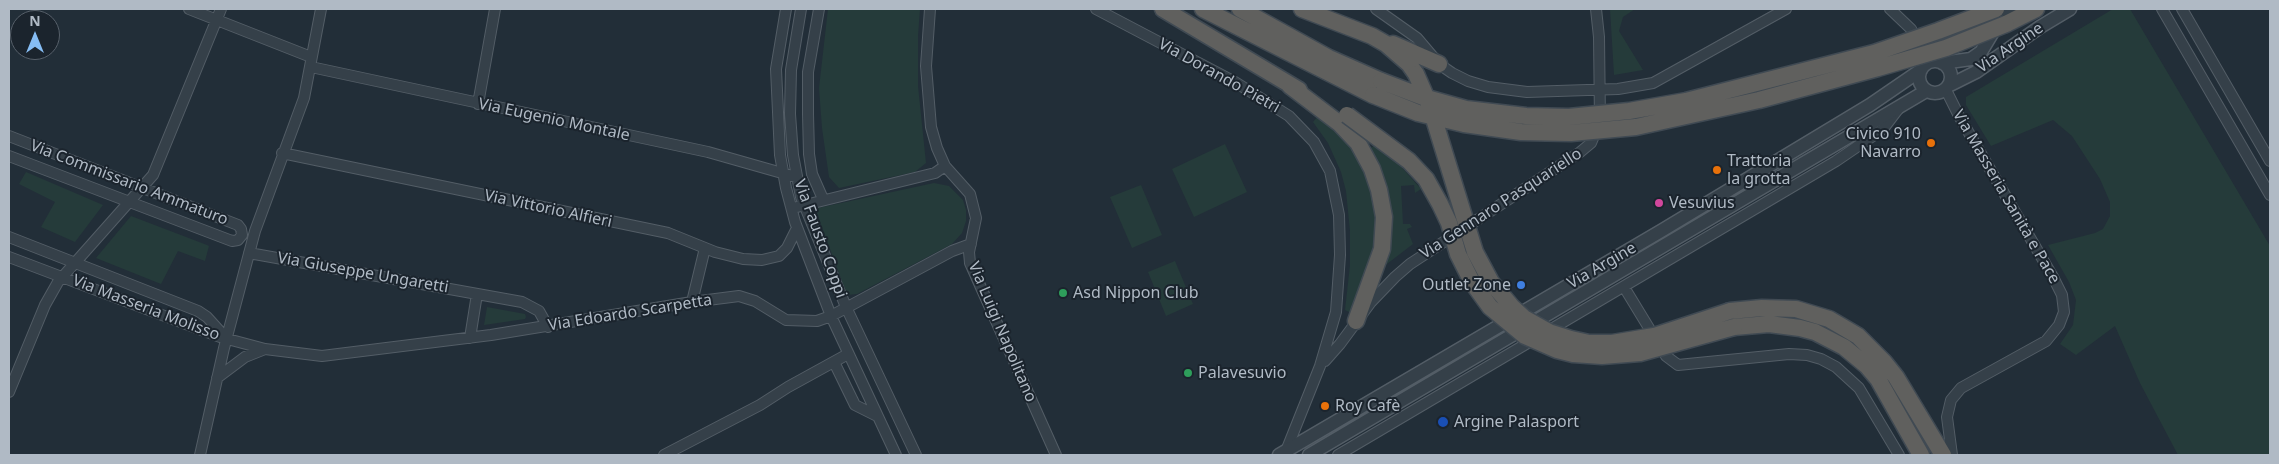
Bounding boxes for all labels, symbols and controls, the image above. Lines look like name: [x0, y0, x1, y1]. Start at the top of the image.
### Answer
north arrow: [10, 10, 60, 60]
text: N: [29, 11, 41, 30]
street label: Via Argine: [1973, 19, 2047, 77]
street label: Via Dorando Pietri: [1155, 35, 1283, 117]
street label: Via Eugenio Montale: [477, 95, 631, 145]
street label: Via Masseria Sanità e Pace: [1948, 107, 2064, 287]
place label: Civico 910 Navarro: [1846, 124, 1921, 162]
street label: Via Commissario Ammaturo: [27, 136, 231, 230]
marker: Civico 910 Navarro: [1925, 137, 1937, 149]
street label: Via Gennaro Pasquariello: [1416, 144, 1586, 264]
place label: Trattoria la grotta: [1727, 151, 1791, 189]
marker: Trattoria la grotta: [1711, 164, 1723, 176]
street label: Via Fausto Coppi: [790, 177, 850, 301]
street label: Via Vittorio Alfieri: [482, 186, 614, 232]
place label: Vesuvius: [1669, 193, 1735, 213]
marker: Vesuvius: [1653, 197, 1665, 209]
street label: Via Argine: [1564, 239, 1640, 293]
street label: Via Giuseppe Ungaretti: [276, 248, 450, 298]
street label: Via Luigi Napolitano: [964, 259, 1040, 405]
street label: Via Masseria Molisso: [70, 271, 222, 345]
place label: Outlet Zone: [1422, 275, 1511, 295]
marker: Outlet Zone: [1515, 279, 1527, 291]
place label: Asd Nippon Club: [1073, 283, 1199, 303]
marker: Asd Nippon Club: [1057, 287, 1069, 299]
street label: Via Edoardo Scarpetta: [547, 291, 713, 335]
place label: Palavesuvio: [1198, 363, 1286, 383]
marker: Palavesuvio: [1182, 367, 1194, 379]
place label: Roy Cafè: [1335, 396, 1400, 416]
marker: Roy Cafè: [1319, 400, 1331, 412]
place label: Argine Palasport: [1454, 412, 1579, 432]
marker: Argine Palasport: [1436, 415, 1450, 429]

